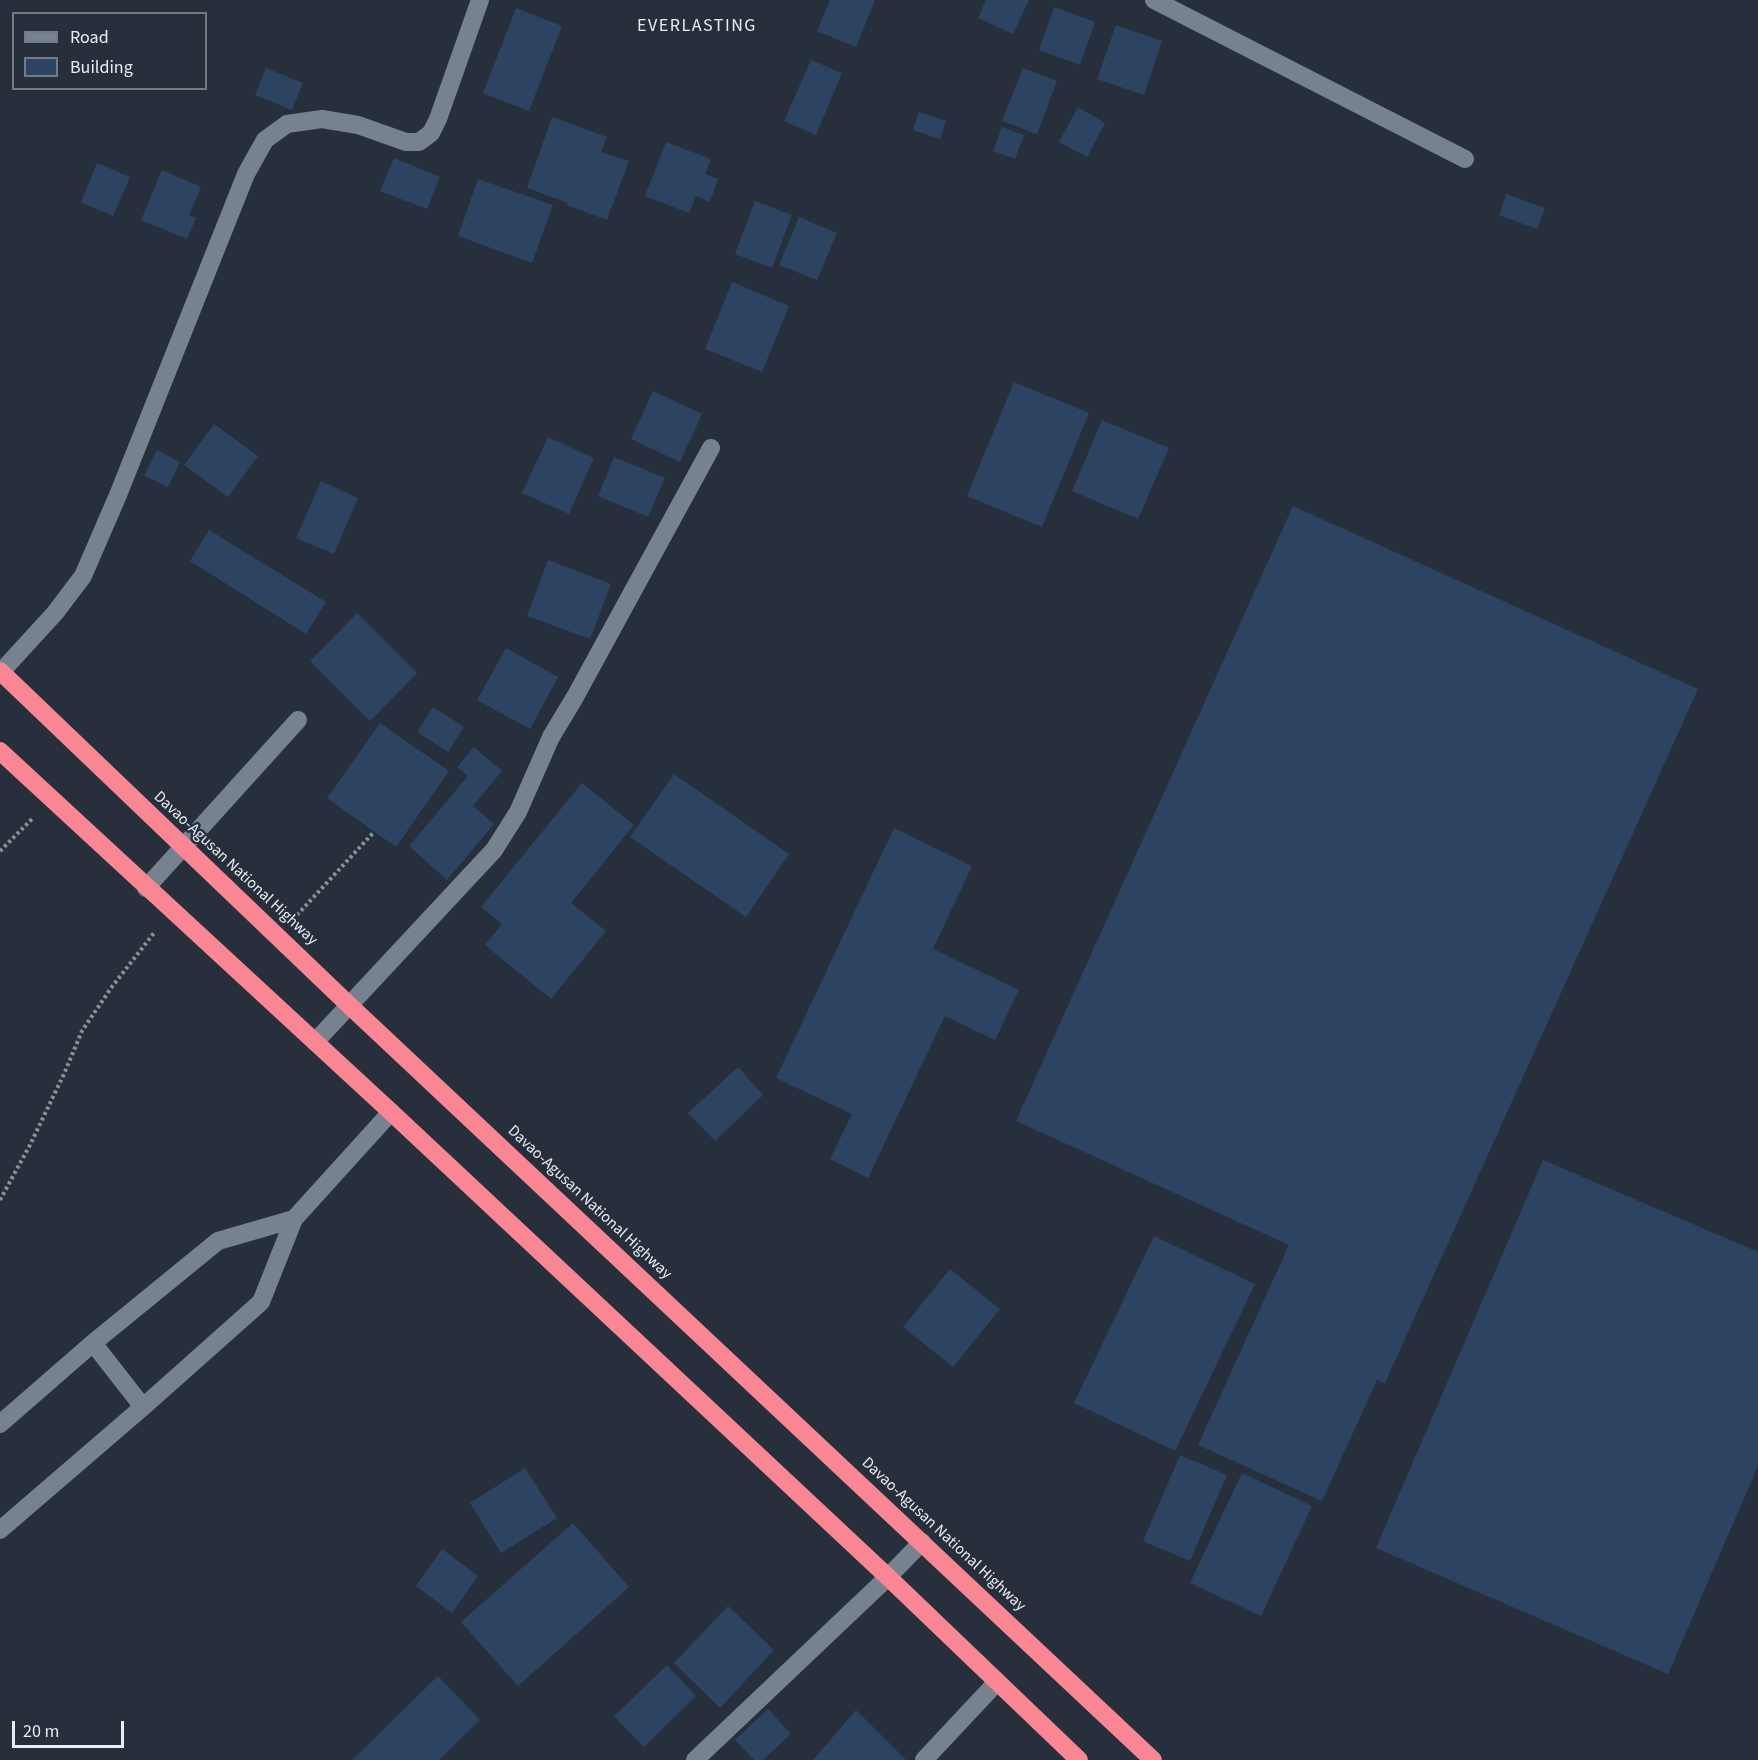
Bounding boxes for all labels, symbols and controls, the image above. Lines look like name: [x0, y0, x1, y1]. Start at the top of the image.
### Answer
legend: [12, 12, 207, 90]
district label: EVERLASTING: [637, 16, 757, 38]
text: Road: [70, 25, 109, 50]
text: Building: [70, 55, 133, 80]
street label: Davao-Agusan National Highway: [149, 788, 321, 950]
street label: Davao-Agusan National Highway: [503, 1122, 675, 1284]
street label: Davao-Agusan National Highway: [857, 1454, 1029, 1616]
scale bar: [15, 1709, 128, 1747]
text: 20 m: [23, 1719, 59, 1744]

